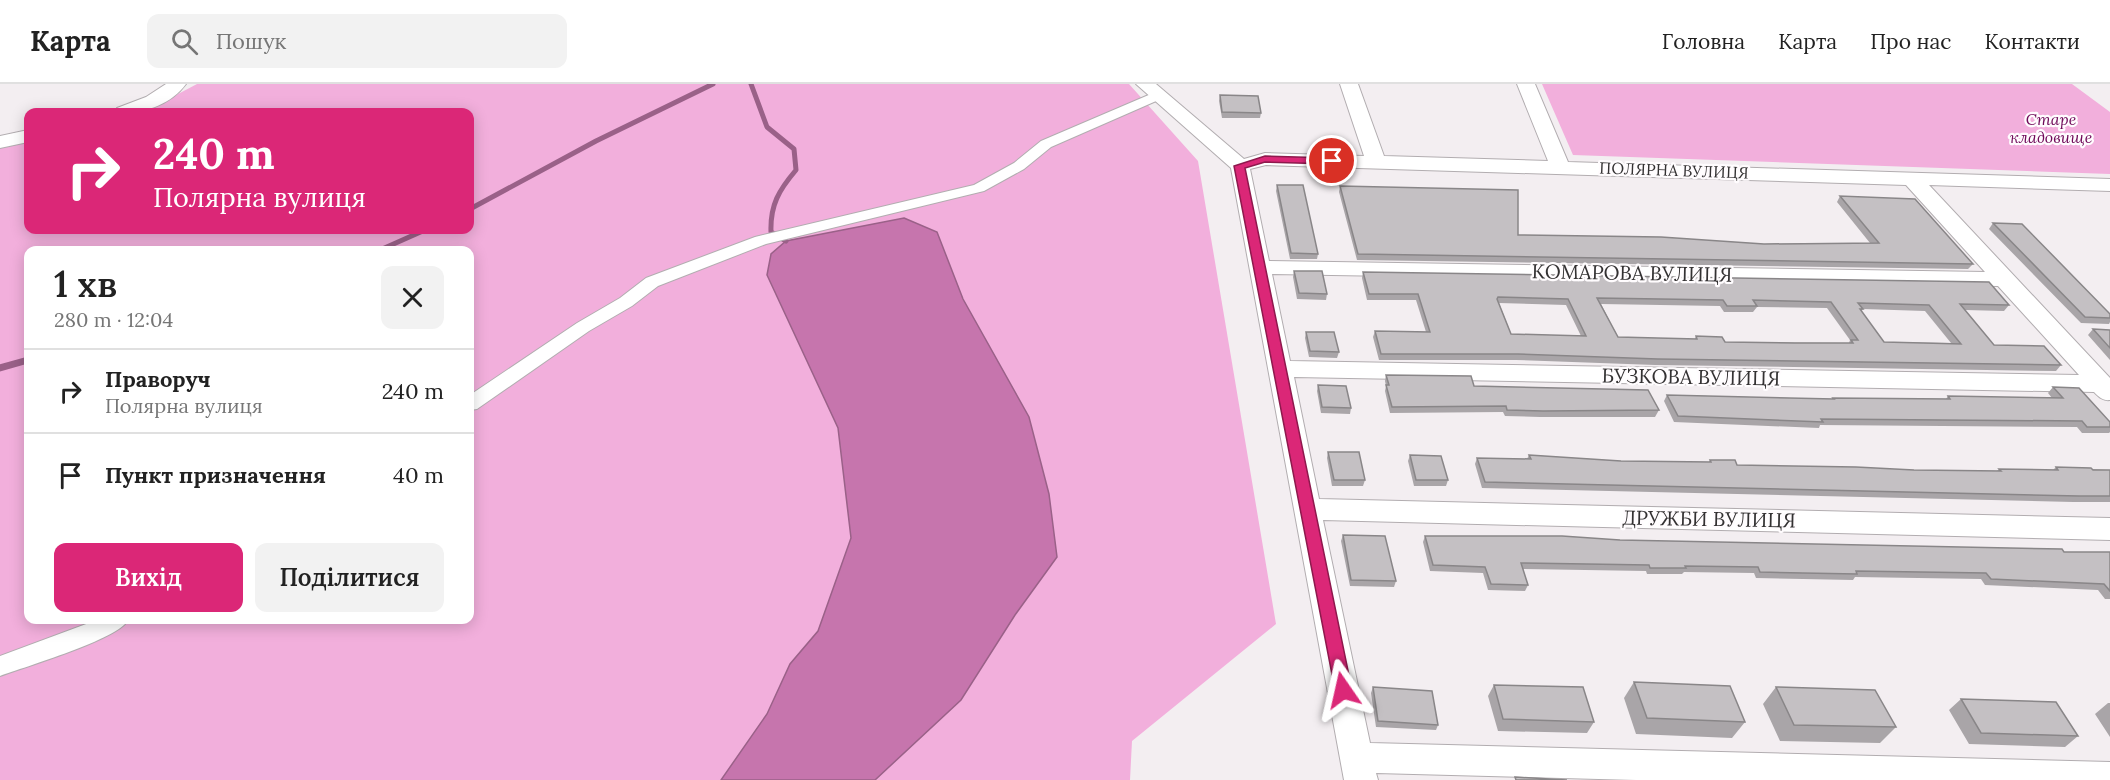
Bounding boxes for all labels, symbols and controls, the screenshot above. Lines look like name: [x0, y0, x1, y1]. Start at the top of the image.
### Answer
search box: [147, 14, 567, 68]
text: Карта: [30, 23, 111, 59]
icon: search: [168, 25, 201, 58]
text: Пошук: [216, 27, 286, 55]
text: Головна: [1662, 28, 1745, 55]
text: Карта: [1778, 28, 1837, 55]
text: Про нас: [1870, 28, 1952, 55]
text: Контакти: [1985, 28, 2080, 55]
park label: Старе кладовище: [2010, 109, 2093, 147]
text: 240 m: [153, 127, 275, 181]
icon: right: [54, 132, 132, 210]
pin: [1306, 135, 1357, 186]
icon: arrive: [1315, 144, 1348, 177]
street label: ПОЛЯРНА ВУЛИЦЯ: [1599, 157, 1749, 183]
text: Полярна вулиця: [153, 180, 366, 214]
street label: КОМАРОВА ВУЛИЦЯ: [1531, 258, 1733, 287]
text: 1 хв: [54, 261, 117, 307]
button: close: [381, 266, 444, 329]
text: 280 m · 12:04: [54, 307, 173, 332]
street label: БУЗКОВА ВУЛИЦЯ: [1601, 362, 1781, 391]
text: Праворуч: [105, 365, 211, 393]
icon: right: [54, 375, 87, 408]
text: 240 m: [382, 377, 444, 405]
text: Полярна вулиця: [105, 393, 263, 418]
icon: arrive: [54, 459, 87, 492]
text: Пункт призначення: [105, 461, 326, 489]
text: 40 m: [393, 461, 444, 489]
street label: ДРУЖБИ ВУЛИЦЯ: [1622, 504, 1796, 533]
button: Вихід: [54, 543, 243, 612]
button: Поділитися: [255, 543, 444, 612]
position arrow: [1311, 658, 1375, 722]

